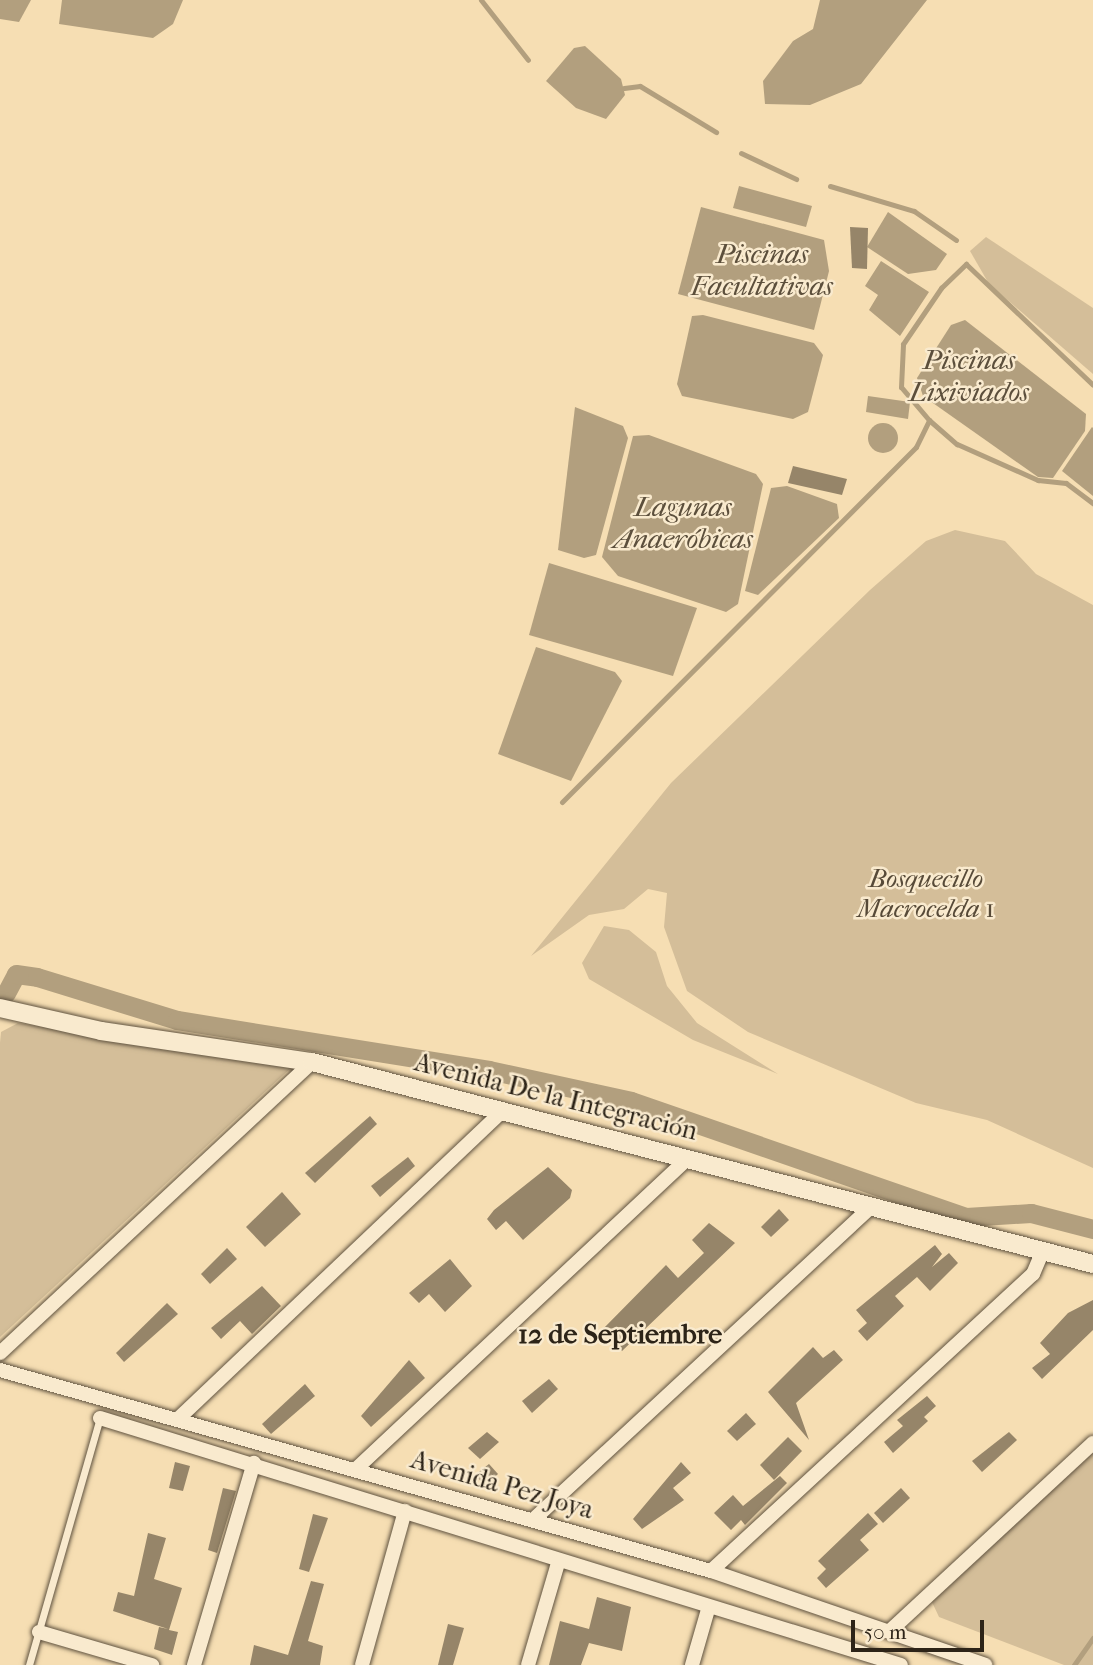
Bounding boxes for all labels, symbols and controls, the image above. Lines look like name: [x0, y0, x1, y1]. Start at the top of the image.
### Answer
water label: Piscinas Facultativas: [691, 237, 833, 303]
water label: Piscinas Lixiviados: [909, 343, 1029, 409]
water label: Lagunas Anaeróbicas: [613, 490, 753, 556]
park label: Bosquecillo Macrocelda 1: [857, 863, 995, 924]
street label: Avenida De la Integración: [411, 1047, 701, 1147]
district label: 12 de Septiembre: [518, 1317, 722, 1351]
street label: Avenida Pez Joya: [407, 1444, 597, 1526]
scale bar: [855, 1606, 988, 1650]
text: 50 m: [864, 1620, 907, 1644]

